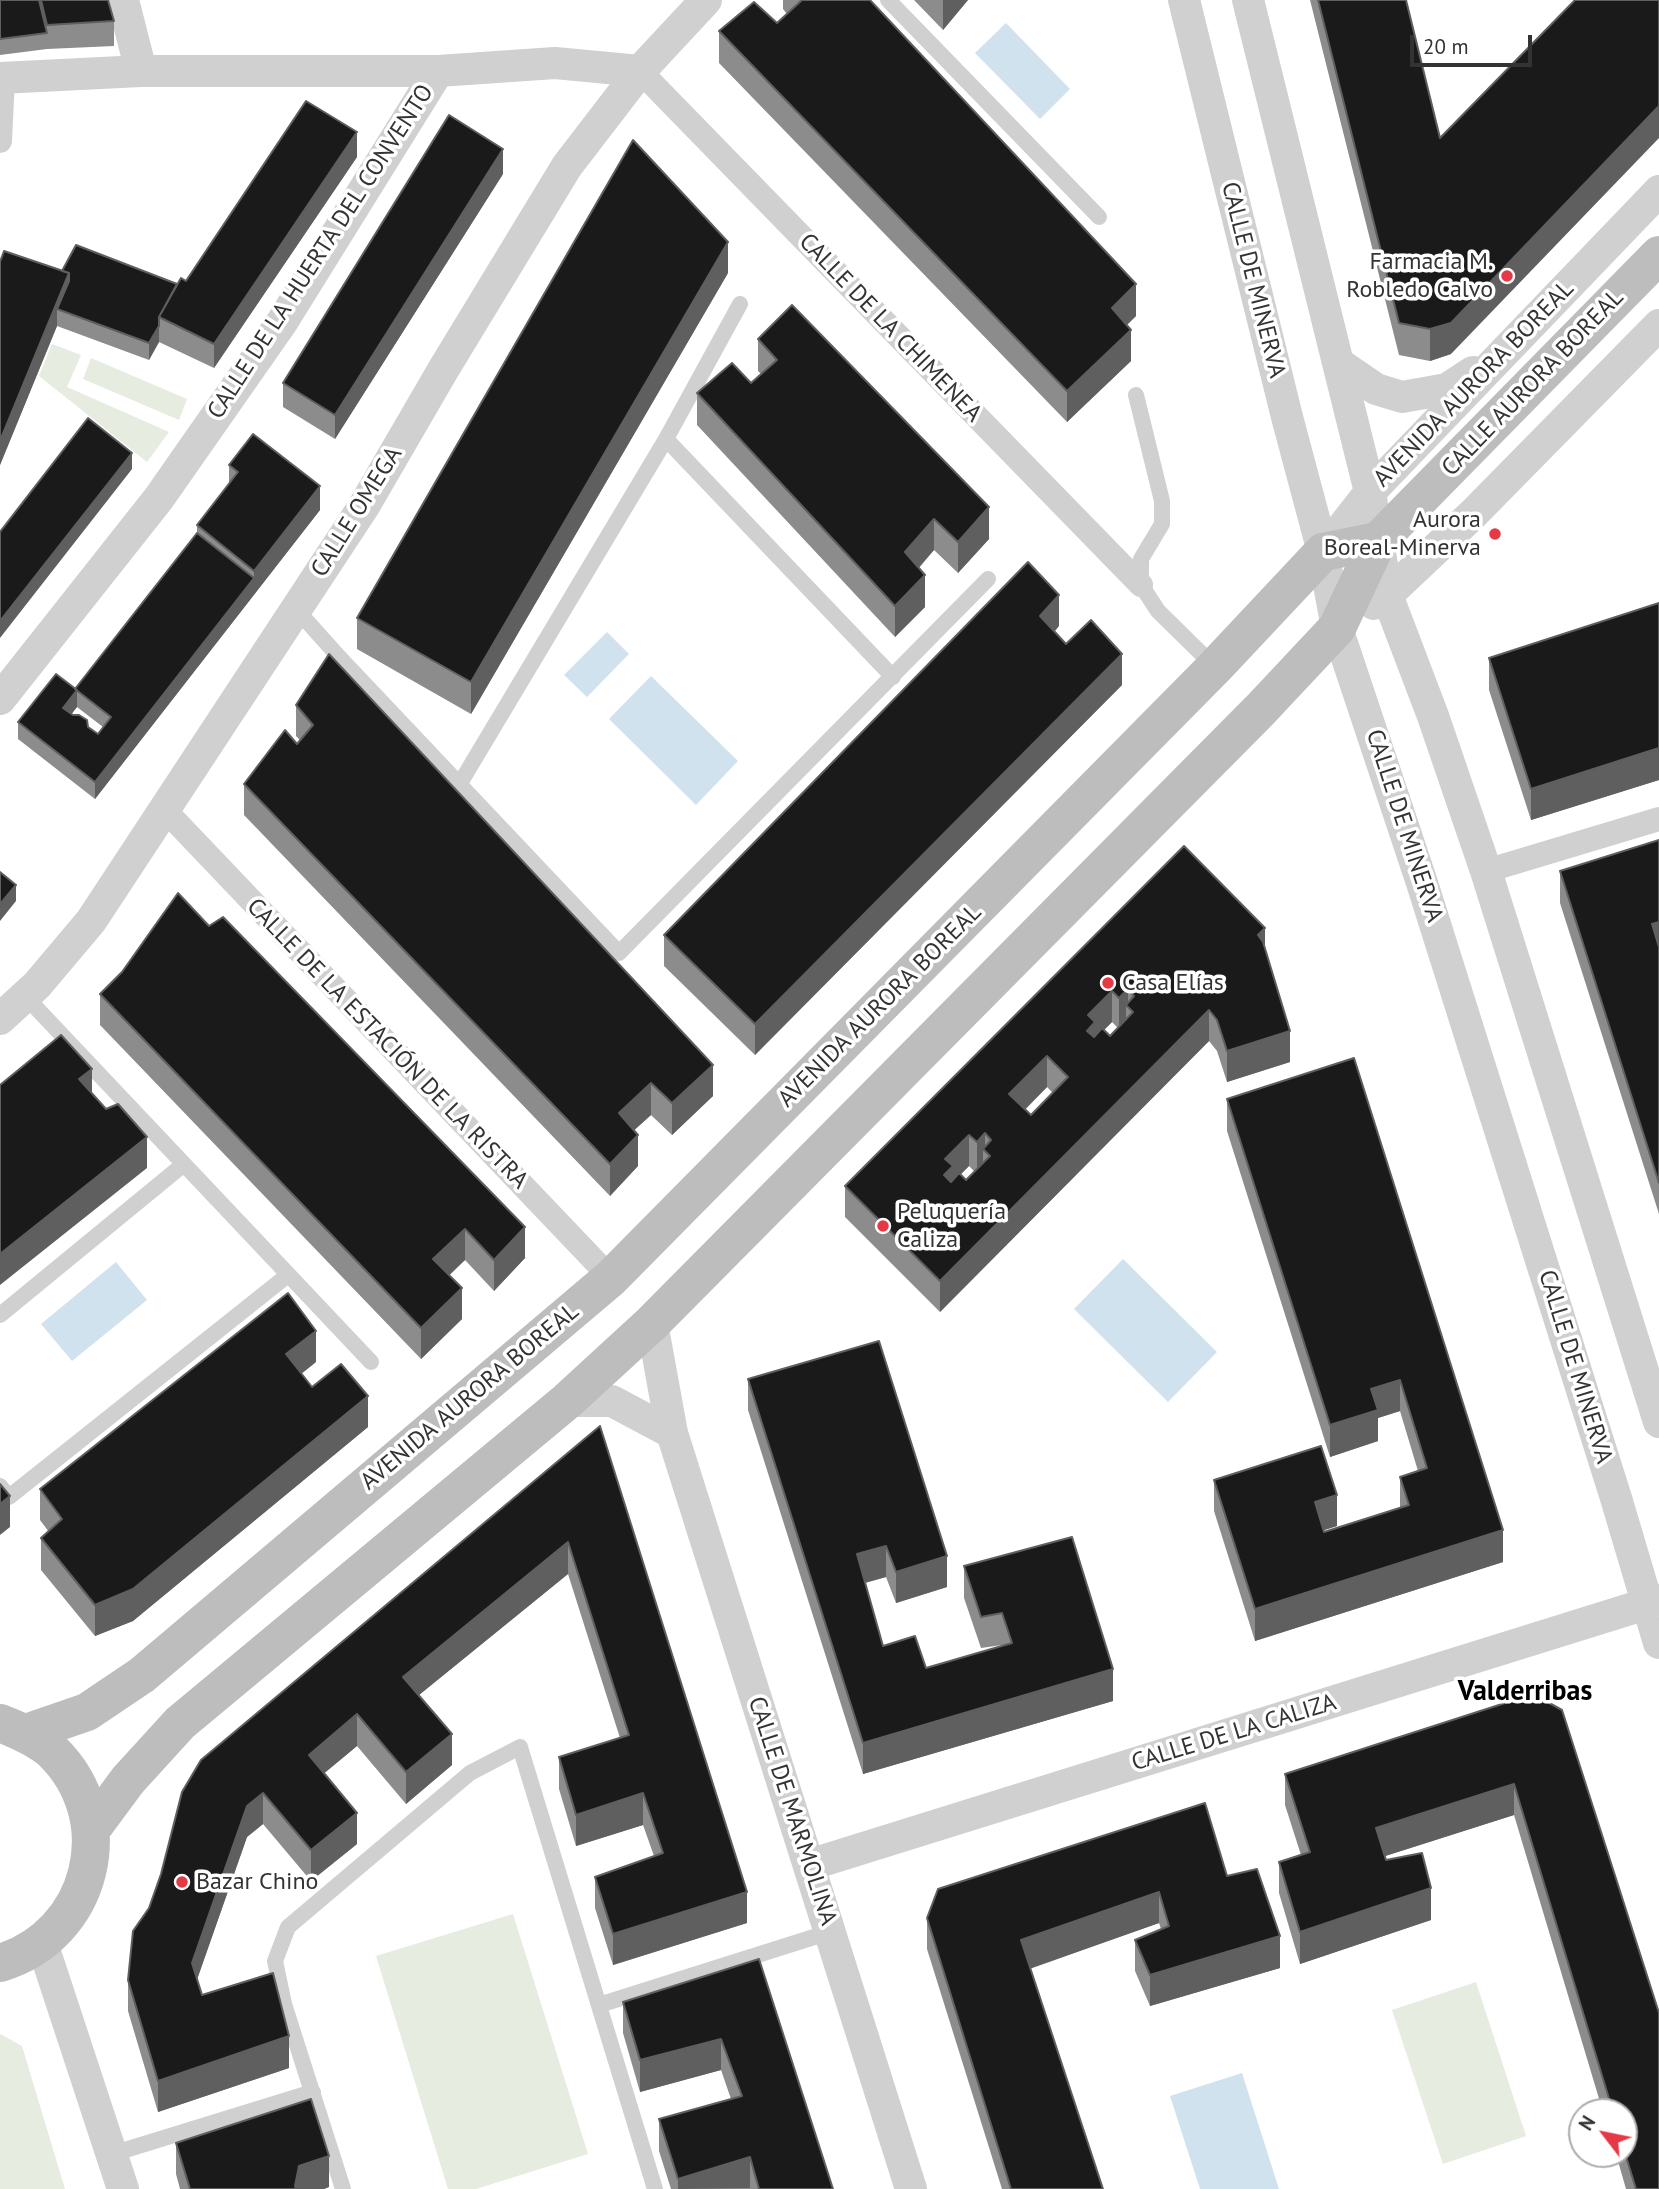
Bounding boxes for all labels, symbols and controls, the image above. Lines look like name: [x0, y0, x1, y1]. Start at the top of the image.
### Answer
scale bar: [1414, 21, 1536, 65]
text: 20 m: [1423, 33, 1469, 60]
street label: CALLE DE LA HUERTA DEL CONVENTO: [202, 79, 440, 425]
street label: CALLE DE MINERVA: [1215, 179, 1291, 381]
street label: CALLE DE LA CHIMENEA: [793, 228, 987, 428]
place label: Farmacia M. Robledo Calvo: [1346, 248, 1493, 304]
marker: Farmacia M. Robledo Calvo: [1499, 268, 1515, 284]
street label: AVENIDA AURORA BOREAL: [1368, 275, 1580, 493]
street label: CALLE AURORA BOREAL: [1436, 284, 1630, 482]
street label: CALLE OMEGA: [306, 442, 408, 582]
place label: Aurora Boreal-Minerva: [1324, 506, 1481, 562]
marker: Aurora Boreal-Minerva: [1487, 526, 1503, 542]
street label: CALLE DE MINERVA: [1359, 726, 1449, 926]
street label: CALLE DE LA ESTACIÓN DE LA RISTRA: [240, 893, 534, 1195]
street label: AVENIDA AURORA BOREAL: [772, 898, 988, 1114]
place label: Casa Elías: [1122, 969, 1224, 997]
marker: Casa Elías: [1100, 975, 1116, 991]
place label: Peluquería Caliza: [897, 1198, 1006, 1254]
marker: Peluquería Caliza: [875, 1218, 891, 1234]
street label: CALLE DE MINERVA: [1532, 1267, 1618, 1467]
street label: AVENIDA AURORA BOREAL: [355, 1297, 585, 1497]
district label: Valderribas: [1458, 1675, 1592, 1709]
street label: CALLE DE LA CALIZA: [1128, 1688, 1340, 1778]
street label: CALLE DE MARMOLINA: [741, 1693, 843, 1929]
place label: Bazar Chino: [196, 1868, 318, 1896]
marker: Bazar Chino: [174, 1874, 190, 1890]
north arrow: [1568, 2098, 1638, 2168]
text: N: [1573, 2111, 1600, 2135]

